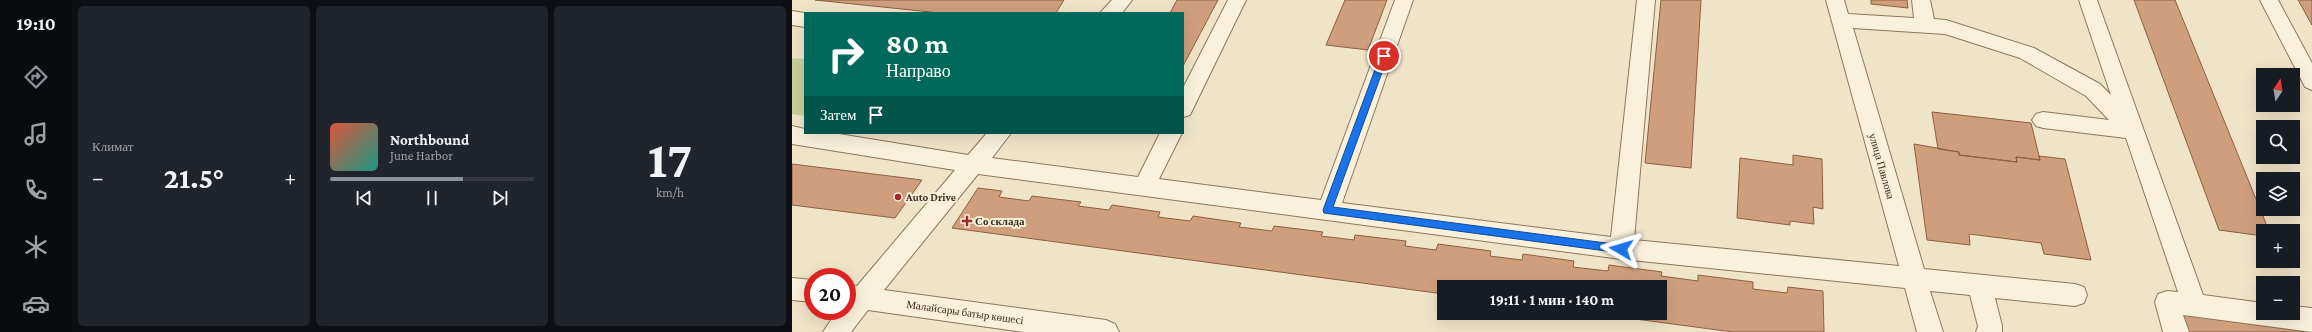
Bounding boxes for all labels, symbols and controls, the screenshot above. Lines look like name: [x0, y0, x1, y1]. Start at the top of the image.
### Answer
text: 19:10: [16, 14, 56, 34]
icon: right: [820, 28, 872, 80]
text: 80 m: [886, 28, 948, 59]
pin: [1367, 39, 1401, 73]
icon: arrive: [1373, 45, 1395, 67]
text: Направо: [886, 61, 951, 81]
icon: directions: [22, 63, 50, 91]
north arrow: [2256, 68, 2300, 112]
map controls: [2256, 68, 2300, 320]
icon: arrive: [865, 104, 887, 126]
text: Затем: [820, 107, 857, 123]
icon: music: [22, 120, 50, 148]
button: search: [2256, 120, 2300, 164]
text: 17: [648, 130, 692, 188]
text: Northbound: [390, 132, 469, 148]
street label: улица Павлова: [1867, 132, 1897, 200]
text: Климат: [92, 139, 133, 154]
text: June Harbor: [390, 148, 453, 163]
text: 21.5°: [164, 161, 224, 194]
text: −: [92, 165, 104, 190]
text: +: [284, 165, 296, 190]
button: layers: [2256, 172, 2300, 216]
icon: phone: [22, 176, 50, 204]
text: km/h: [656, 185, 684, 200]
icon: previous: [353, 187, 375, 209]
icon: pause: [421, 187, 443, 209]
icon: next: [489, 187, 511, 209]
place label: Auto Drive: [905, 191, 956, 203]
marker: Auto Drive: [893, 192, 903, 202]
place label: Со склада: [975, 215, 1025, 227]
marker: Со склада: [962, 216, 972, 226]
button: +: [2256, 224, 2300, 268]
position arrow: [1600, 228, 1642, 270]
icon: climate: [22, 233, 50, 261]
speed limit sign: 20: [804, 268, 856, 320]
button: −: [2256, 276, 2300, 320]
icon: car: [22, 290, 50, 318]
text: 19:11 · 1 мин · 140 m: [1490, 292, 1614, 308]
street label: Малайсары батыр көшесі: [906, 298, 1024, 326]

